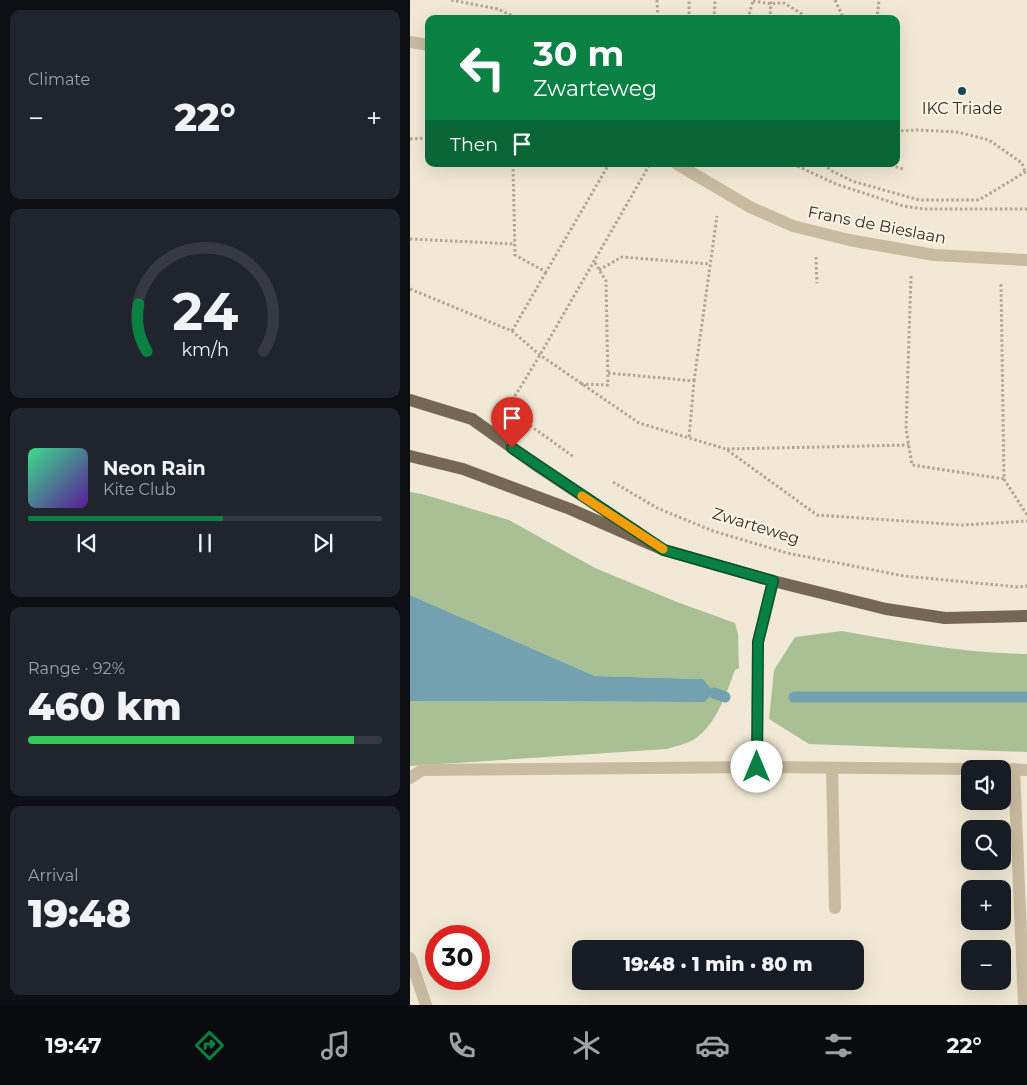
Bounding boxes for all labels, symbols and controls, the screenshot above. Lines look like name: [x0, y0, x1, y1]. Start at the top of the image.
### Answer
text: 30 m: [533, 32, 624, 75]
icon: left: [450, 35, 515, 100]
text: Climate: [28, 70, 90, 89]
text: Zwarteweg: [533, 75, 657, 102]
marker: IKC Triade: [956, 85, 968, 97]
text: 22°: [174, 94, 236, 141]
place label: IKC Triade: [922, 99, 1002, 118]
text: −: [28, 101, 44, 135]
text: +: [366, 101, 382, 135]
icon: arrive: [508, 130, 536, 158]
text: Then: [450, 133, 498, 156]
street label: Frans de Bieslaan: [806, 202, 948, 248]
text: 24: [172, 280, 238, 343]
text: km/h: [181, 339, 229, 360]
pin: [491, 397, 533, 448]
icon: arrive: [498, 404, 526, 432]
text: Neon Rain: [103, 457, 206, 480]
text: Kite Club: [103, 480, 176, 499]
street label: Zwarteweg: [710, 504, 802, 548]
icon: previous: [73, 529, 101, 557]
icon: pause: [191, 529, 219, 557]
icon: next: [309, 529, 337, 557]
text: Range · 92%: [28, 659, 125, 678]
text: 460 km: [28, 683, 182, 730]
position arrow: [730, 740, 782, 792]
map controls: [961, 760, 1011, 990]
button: sound: [961, 760, 1011, 810]
button: search: [961, 820, 1011, 870]
text: Arrival: [28, 866, 78, 885]
button: +: [961, 880, 1011, 930]
text: 19:48: [28, 890, 131, 937]
speed limit sign: 30: [425, 925, 490, 990]
button: −: [961, 940, 1011, 990]
text: 19:48 · 1 min · 80 m: [623, 953, 813, 976]
icon: directions: [192, 1028, 227, 1063]
icon: music: [318, 1028, 353, 1063]
icon: phone: [444, 1028, 479, 1063]
icon: climate: [569, 1028, 604, 1063]
icon: car: [695, 1028, 730, 1063]
icon: filters: [821, 1028, 856, 1063]
text: 19:47: [45, 1032, 102, 1059]
text: 22°: [946, 1032, 982, 1059]

